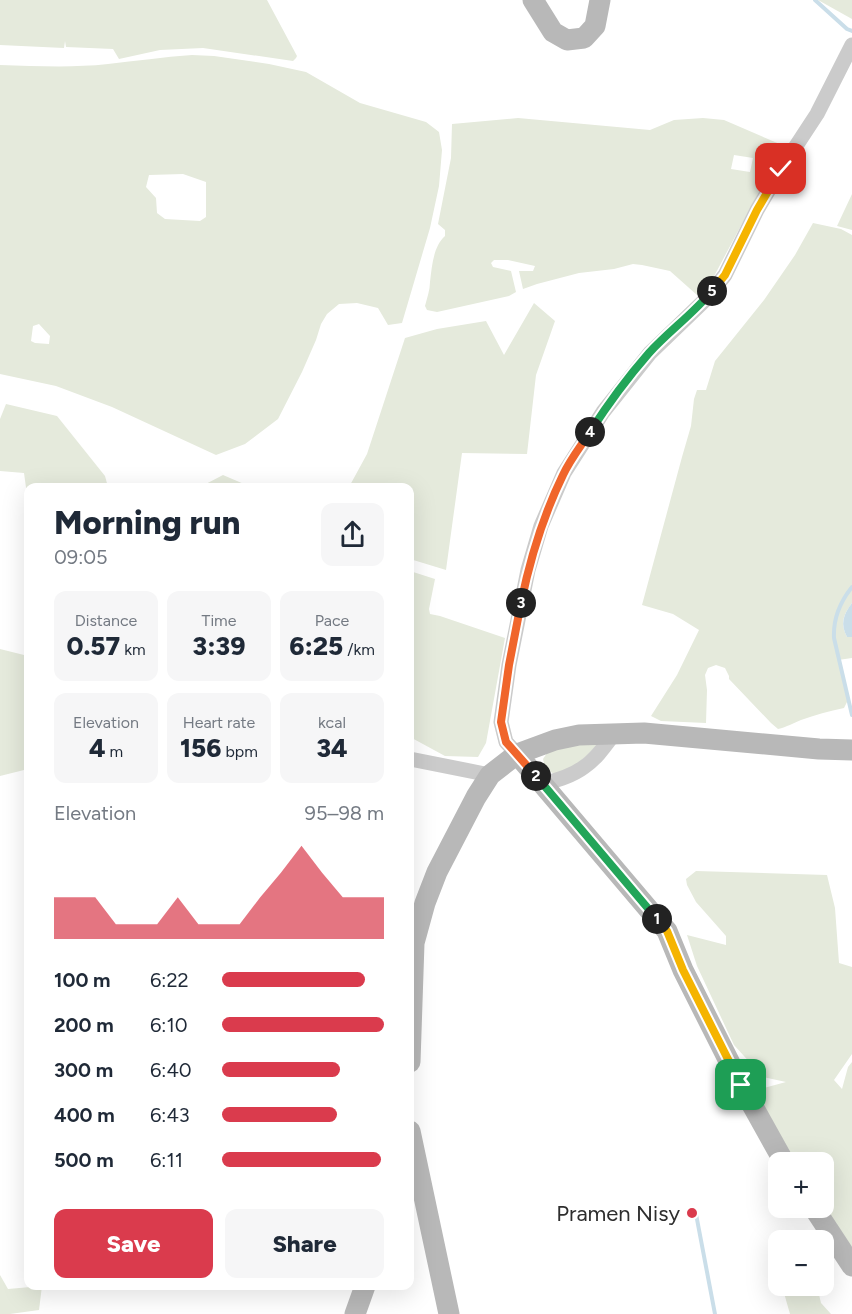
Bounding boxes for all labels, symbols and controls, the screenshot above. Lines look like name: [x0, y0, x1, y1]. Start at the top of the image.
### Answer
pin: [755, 143, 806, 194]
icon: check: [764, 152, 797, 185]
pin: 5: [697, 276, 727, 306]
text: 5: [707, 281, 717, 300]
pin: 4: [575, 417, 605, 447]
text: 4: [585, 422, 595, 441]
text: Morning run: [54, 503, 240, 542]
button: share: [321, 503, 384, 566]
text: 09:05: [54, 545, 108, 569]
pin: 3: [506, 588, 536, 618]
text: 3: [517, 593, 525, 612]
text: Distance: [75, 611, 137, 630]
text: Time: [202, 611, 236, 630]
text: Pace: [315, 611, 349, 630]
text: 0.57: [66, 630, 120, 662]
text: 3:39: [193, 630, 245, 662]
text: 6:25: [289, 630, 343, 662]
text: km: [120, 640, 146, 659]
text: /km: [343, 640, 375, 659]
text: Elevation: [73, 713, 139, 732]
text: Heart rate: [183, 713, 255, 732]
text: kcal: [318, 713, 346, 732]
text: 4: [89, 732, 106, 764]
text: 156: [180, 732, 222, 764]
text: 34: [316, 732, 348, 764]
text: m: [106, 742, 123, 761]
text: bpm: [222, 742, 258, 761]
pin: 2: [521, 761, 551, 791]
text: 2: [531, 766, 541, 785]
text: Elevation: [54, 801, 136, 825]
text: 95–98 m: [305, 801, 384, 825]
pin: 1: [642, 904, 672, 934]
text: 1: [654, 909, 660, 928]
text: 100 m: [54, 968, 111, 992]
text: 6:22: [150, 968, 189, 992]
text: 200 m: [54, 1013, 114, 1037]
text: 6:10: [150, 1013, 187, 1037]
text: 300 m: [54, 1058, 113, 1082]
text: 6:40: [150, 1058, 192, 1082]
pin: [715, 1059, 766, 1110]
icon: arrive: [724, 1068, 757, 1101]
text: 400 m: [54, 1103, 115, 1127]
text: 6:43: [150, 1103, 190, 1127]
text: 500 m: [54, 1148, 114, 1172]
text: 6:11: [150, 1148, 183, 1172]
map controls: [768, 1152, 834, 1296]
button: +: [768, 1152, 834, 1218]
place label: Pramen Nisy: [556, 1200, 680, 1227]
marker: Pramen Nisy: [685, 1206, 699, 1220]
button: Save: [54, 1209, 213, 1278]
button: Share: [225, 1209, 384, 1278]
button: −: [768, 1230, 834, 1296]

